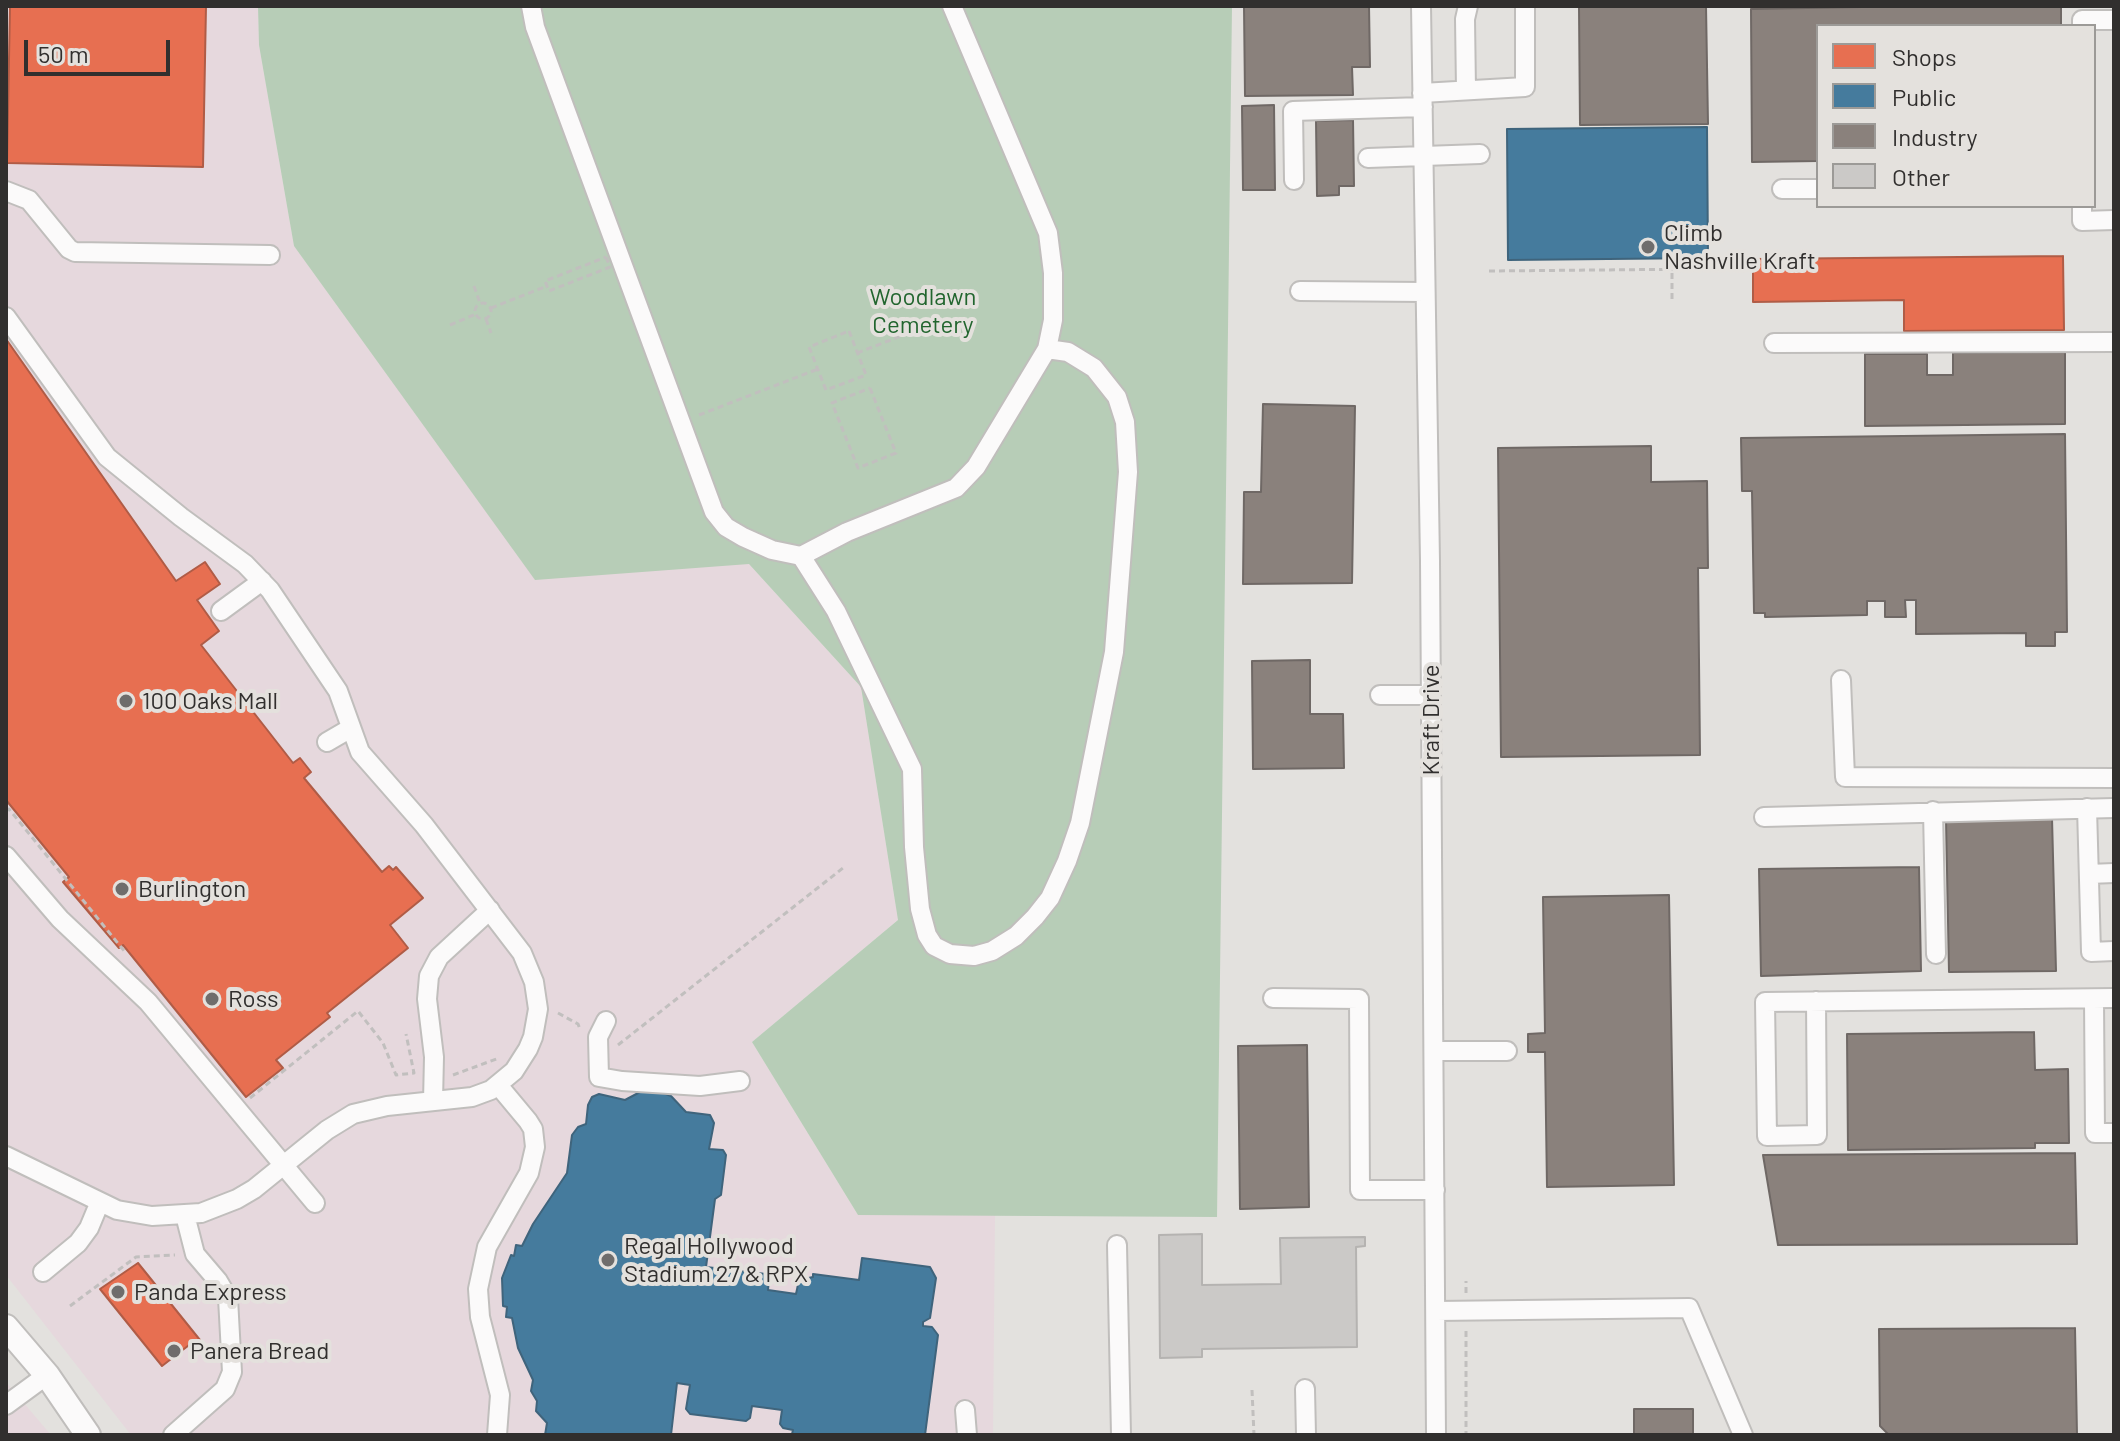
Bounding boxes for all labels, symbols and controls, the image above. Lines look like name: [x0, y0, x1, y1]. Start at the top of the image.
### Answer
scale bar: [28, 24, 174, 74]
legend: [1816, 24, 2096, 208]
text: 50 m: [38, 39, 89, 68]
text: Shops: [1892, 42, 1957, 71]
text: Public: [1892, 82, 1956, 111]
text: Industry: [1892, 122, 1978, 151]
text: Other: [1892, 162, 1950, 191]
place label: Climb Nashville Kraft: [1664, 219, 1816, 275]
marker: Climb Nashville Kraft: [1639, 238, 1657, 256]
park label: Woodlawn Cemetery: [869, 283, 977, 339]
street label: Kraft Drive: [1417, 664, 1445, 776]
place label: 100 Oaks Mall: [142, 687, 278, 715]
marker: 100 Oaks Mall: [117, 692, 135, 710]
place label: Burlington: [138, 875, 246, 903]
marker: Burlington: [113, 880, 131, 898]
place label: Ross: [228, 985, 278, 1013]
marker: Ross: [203, 990, 221, 1008]
place label: Regal Hollywood Stadium 27 & RPX: [624, 1232, 808, 1288]
marker: Regal Hollywood Stadium 27 & RPX: [599, 1251, 617, 1269]
place label: Panda Express: [134, 1278, 286, 1306]
marker: Panda Express: [109, 1283, 127, 1301]
place label: Panera Bread: [190, 1337, 329, 1365]
marker: Panera Bread: [165, 1342, 183, 1360]

